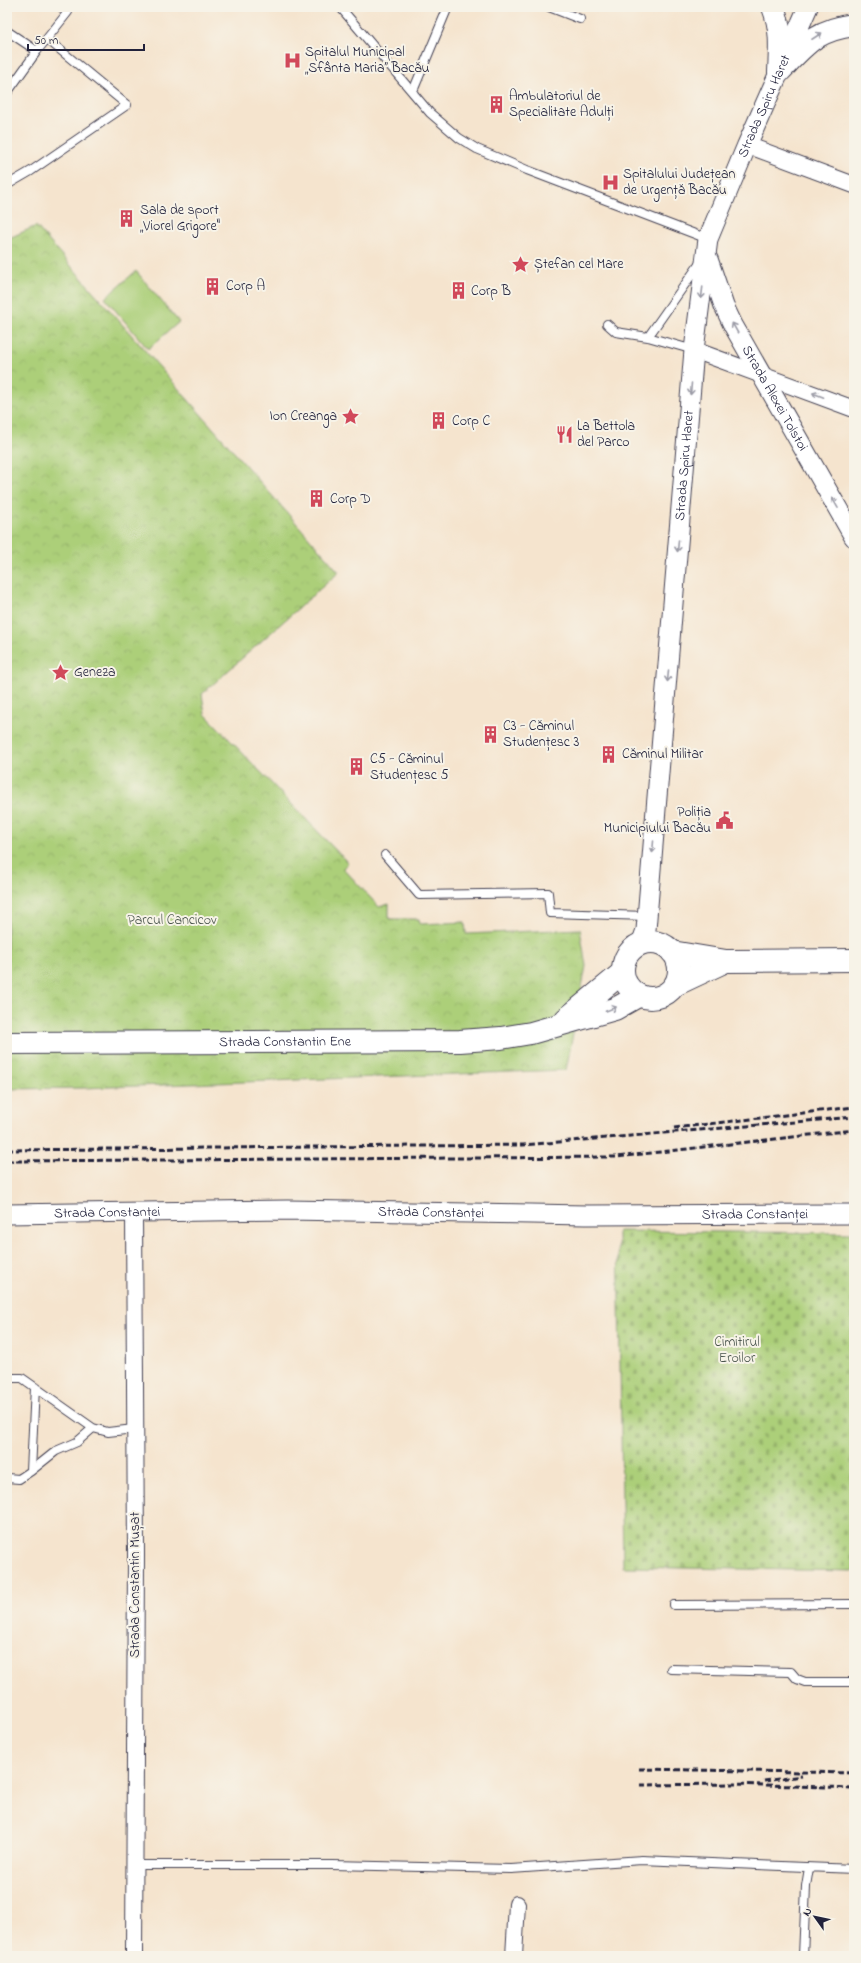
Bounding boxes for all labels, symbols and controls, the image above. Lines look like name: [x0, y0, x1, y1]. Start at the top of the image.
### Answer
scale bar: [28, 26, 144, 52]
one-way arrow: [811, 31, 823, 39]
text: 50 m: [34, 32, 58, 50]
place label: Spitalul Municipal „Sfânta Maria” Bacău: [305, 42, 430, 79]
hospital icon: Spitalul Municipal „Sfânta Maria” Bacău: [282, 50, 302, 70]
street label: Strada Spiru Haret: [732, 51, 796, 161]
place label: Ambulatoriul de Specialitate Adulți: [509, 86, 614, 123]
building icon: Ambulatoriul de Specialitate Adulți: [486, 94, 506, 114]
place label: Spitalului Județean de Urgență Bacău: [623, 164, 736, 202]
hospital icon: Spitalului Județean de Urgență Bacău: [600, 172, 620, 192]
place label: Sala de sport „Viorel Grigore": [140, 200, 220, 238]
building icon: Sala de sport „Viorel Grigore": [117, 208, 137, 228]
place icon: Ștefan cel Mare: [511, 254, 531, 274]
place label: Ștefan cel Mare: [534, 254, 624, 275]
building icon: Corp A: [203, 276, 223, 296]
place label: Corp A: [226, 276, 265, 297]
building icon: Corp B: [448, 281, 468, 301]
place label: Corp B: [471, 281, 511, 302]
one-way arrow: [698, 286, 706, 299]
one-way arrow: [731, 322, 739, 334]
street label: Strada Alexei Tolstoi: [736, 341, 813, 455]
one-way arrow: [688, 382, 695, 395]
one-way arrow: [812, 391, 824, 399]
place label: Ion Creanga: [269, 406, 337, 428]
place icon: Ion Creanga: [340, 406, 360, 426]
street label: Strada Spiru Haret: [669, 409, 699, 521]
building icon: Corp C: [429, 411, 449, 431]
place label: Corp C: [452, 411, 490, 432]
place label: La Bettola del Parco: [577, 416, 635, 453]
restaurant icon: La Bettola del Parco: [554, 424, 574, 444]
building icon: Corp D: [307, 489, 327, 509]
place label: Corp D: [330, 489, 371, 510]
one-way arrow: [830, 497, 838, 509]
one-way arrow: [675, 539, 682, 552]
place icon: Geneza: [51, 662, 71, 682]
place label: Geneza: [74, 662, 116, 683]
one-way arrow: [664, 669, 671, 682]
place label: C3 - Căminul Studențesc 3: [503, 716, 580, 753]
building icon: C3 - Căminul Studențesc 3: [480, 724, 500, 744]
building icon: Căminul Militar: [599, 744, 619, 764]
place label: Căminul Militar: [622, 744, 704, 765]
place label: C5 - Căminul Studențesc 5: [370, 749, 449, 786]
building icon: C5 - Căminul Studențesc 5: [347, 757, 367, 777]
place label: Poliția Municipiului Bacău: [604, 802, 711, 839]
public building icon: Poliția Municipiului Bacău: [714, 810, 734, 830]
one-way arrow: [650, 840, 657, 853]
park label: Parcul Cancicov: [128, 910, 217, 931]
one-way arrow: [604, 1005, 616, 1013]
street label: Strada Constantin Ene: [219, 1031, 352, 1053]
street label: Strada Constanței: [54, 1201, 160, 1224]
street label: Strada Constanței: [378, 1201, 484, 1224]
street label: Strada Constanței: [702, 1204, 808, 1225]
park label: Cimitirul Eroilor: [714, 1332, 760, 1369]
street label: Strada Constantin Mușat: [125, 1512, 146, 1658]
north arrow: [795, 1897, 835, 1937]
text: N: [799, 1905, 816, 1920]

